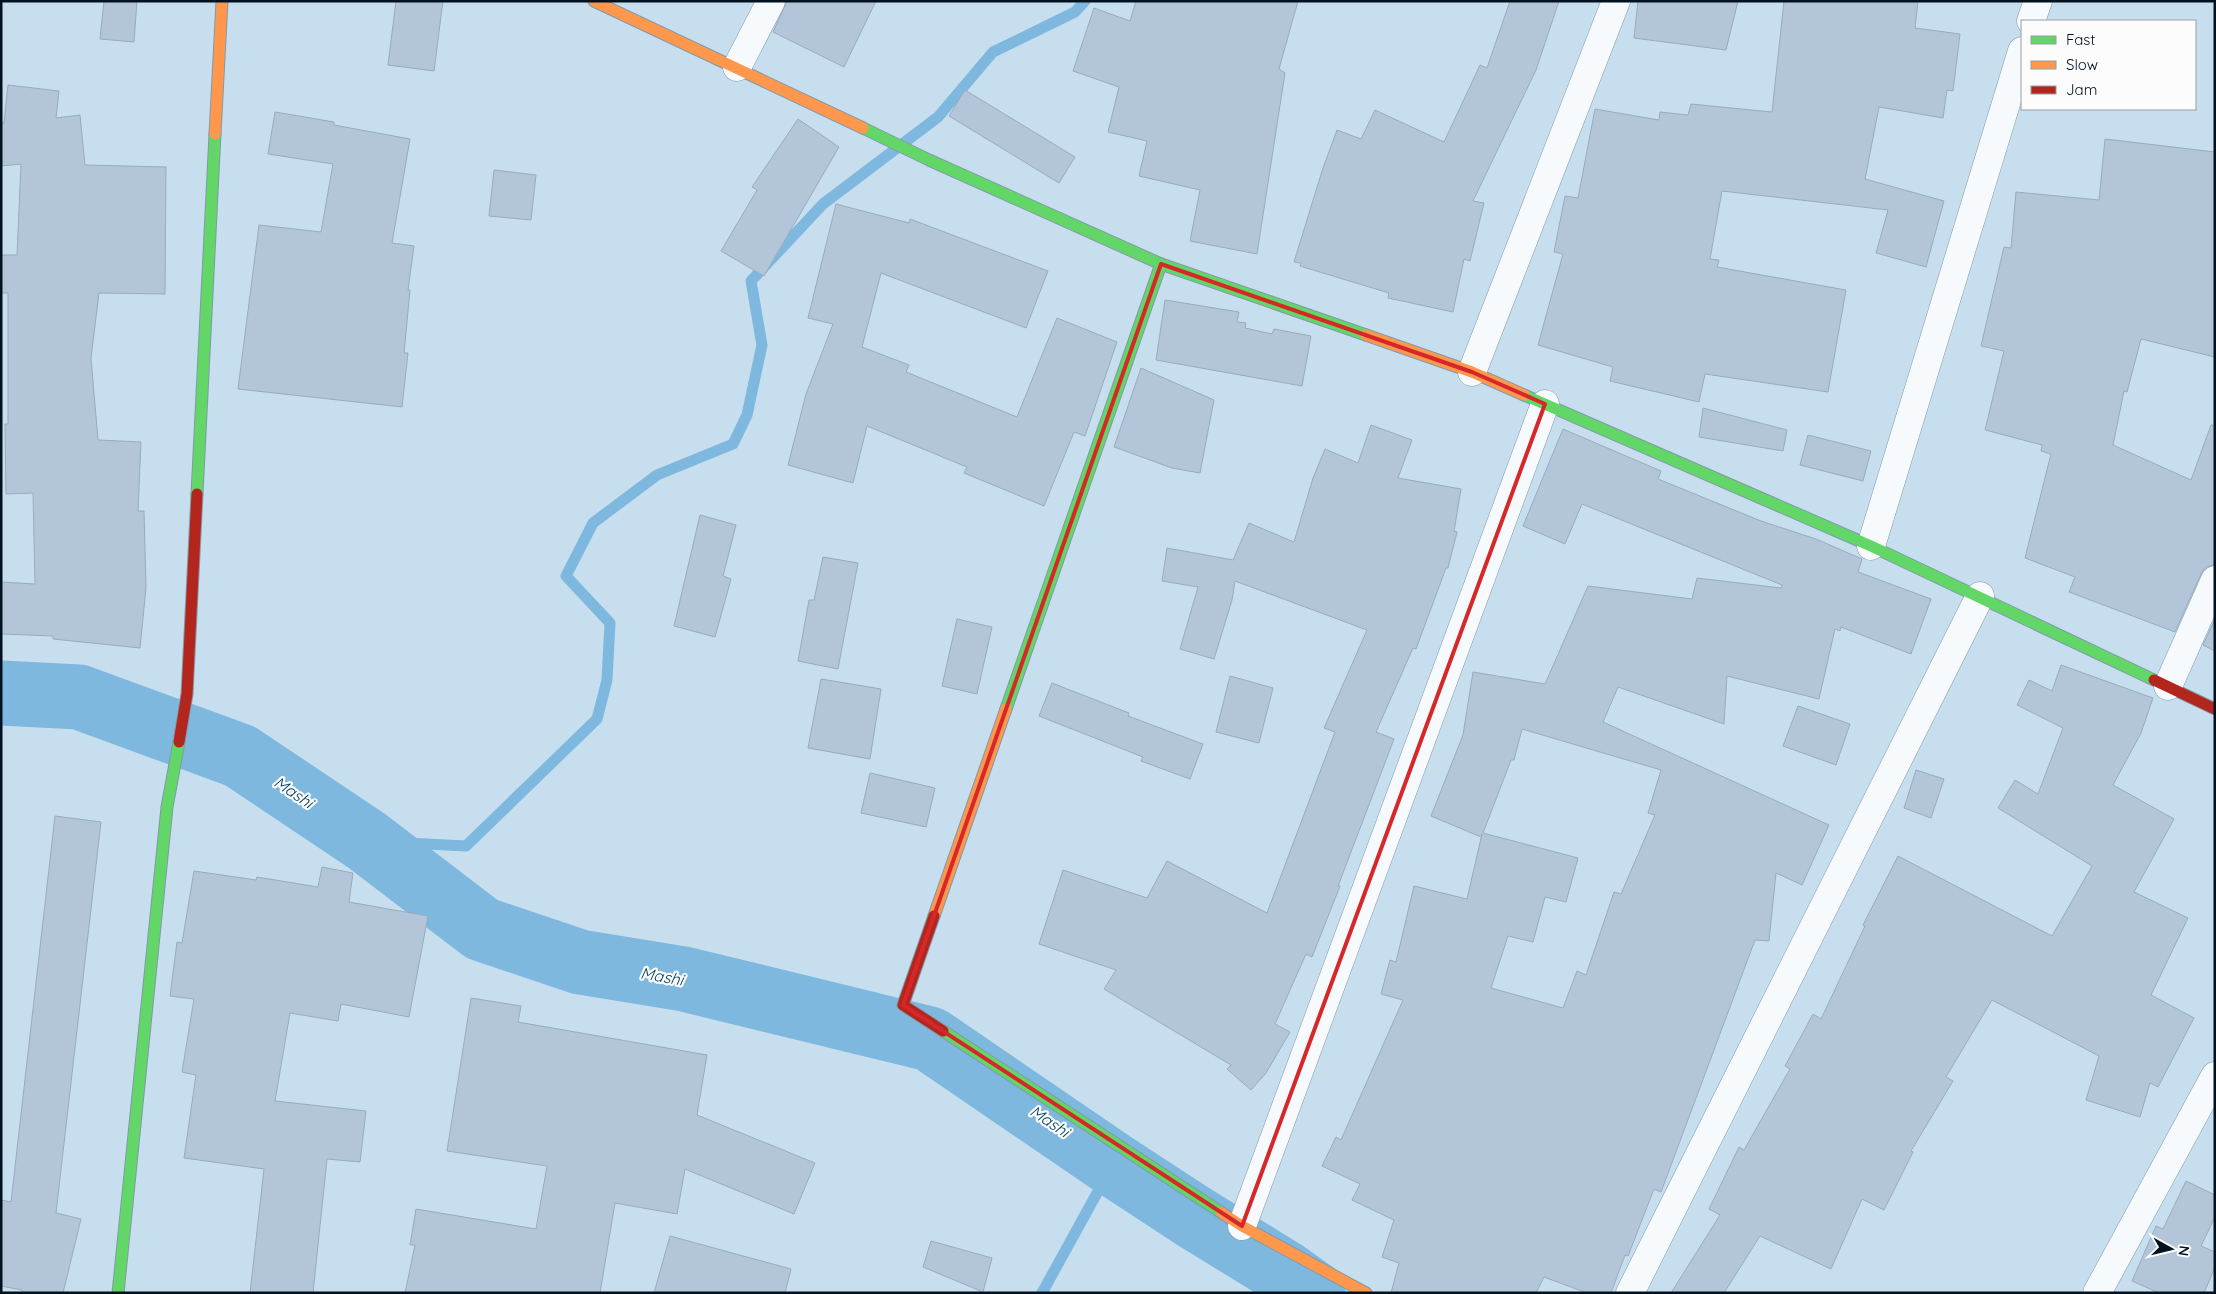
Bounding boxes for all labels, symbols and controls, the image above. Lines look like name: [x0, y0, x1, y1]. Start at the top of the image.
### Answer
legend: [2021, 20, 2196, 110]
text: Fast: [2066, 30, 2095, 49]
text: Slow: [2066, 55, 2098, 74]
text: Jam: [2066, 80, 2097, 99]
water label: Mashi: [271, 772, 319, 813]
water label: Mashi: [639, 962, 686, 990]
water label: Mashi: [1027, 1101, 1075, 1142]
north arrow: [2146, 1224, 2196, 1274]
text: N: [2174, 1244, 2194, 1257]

